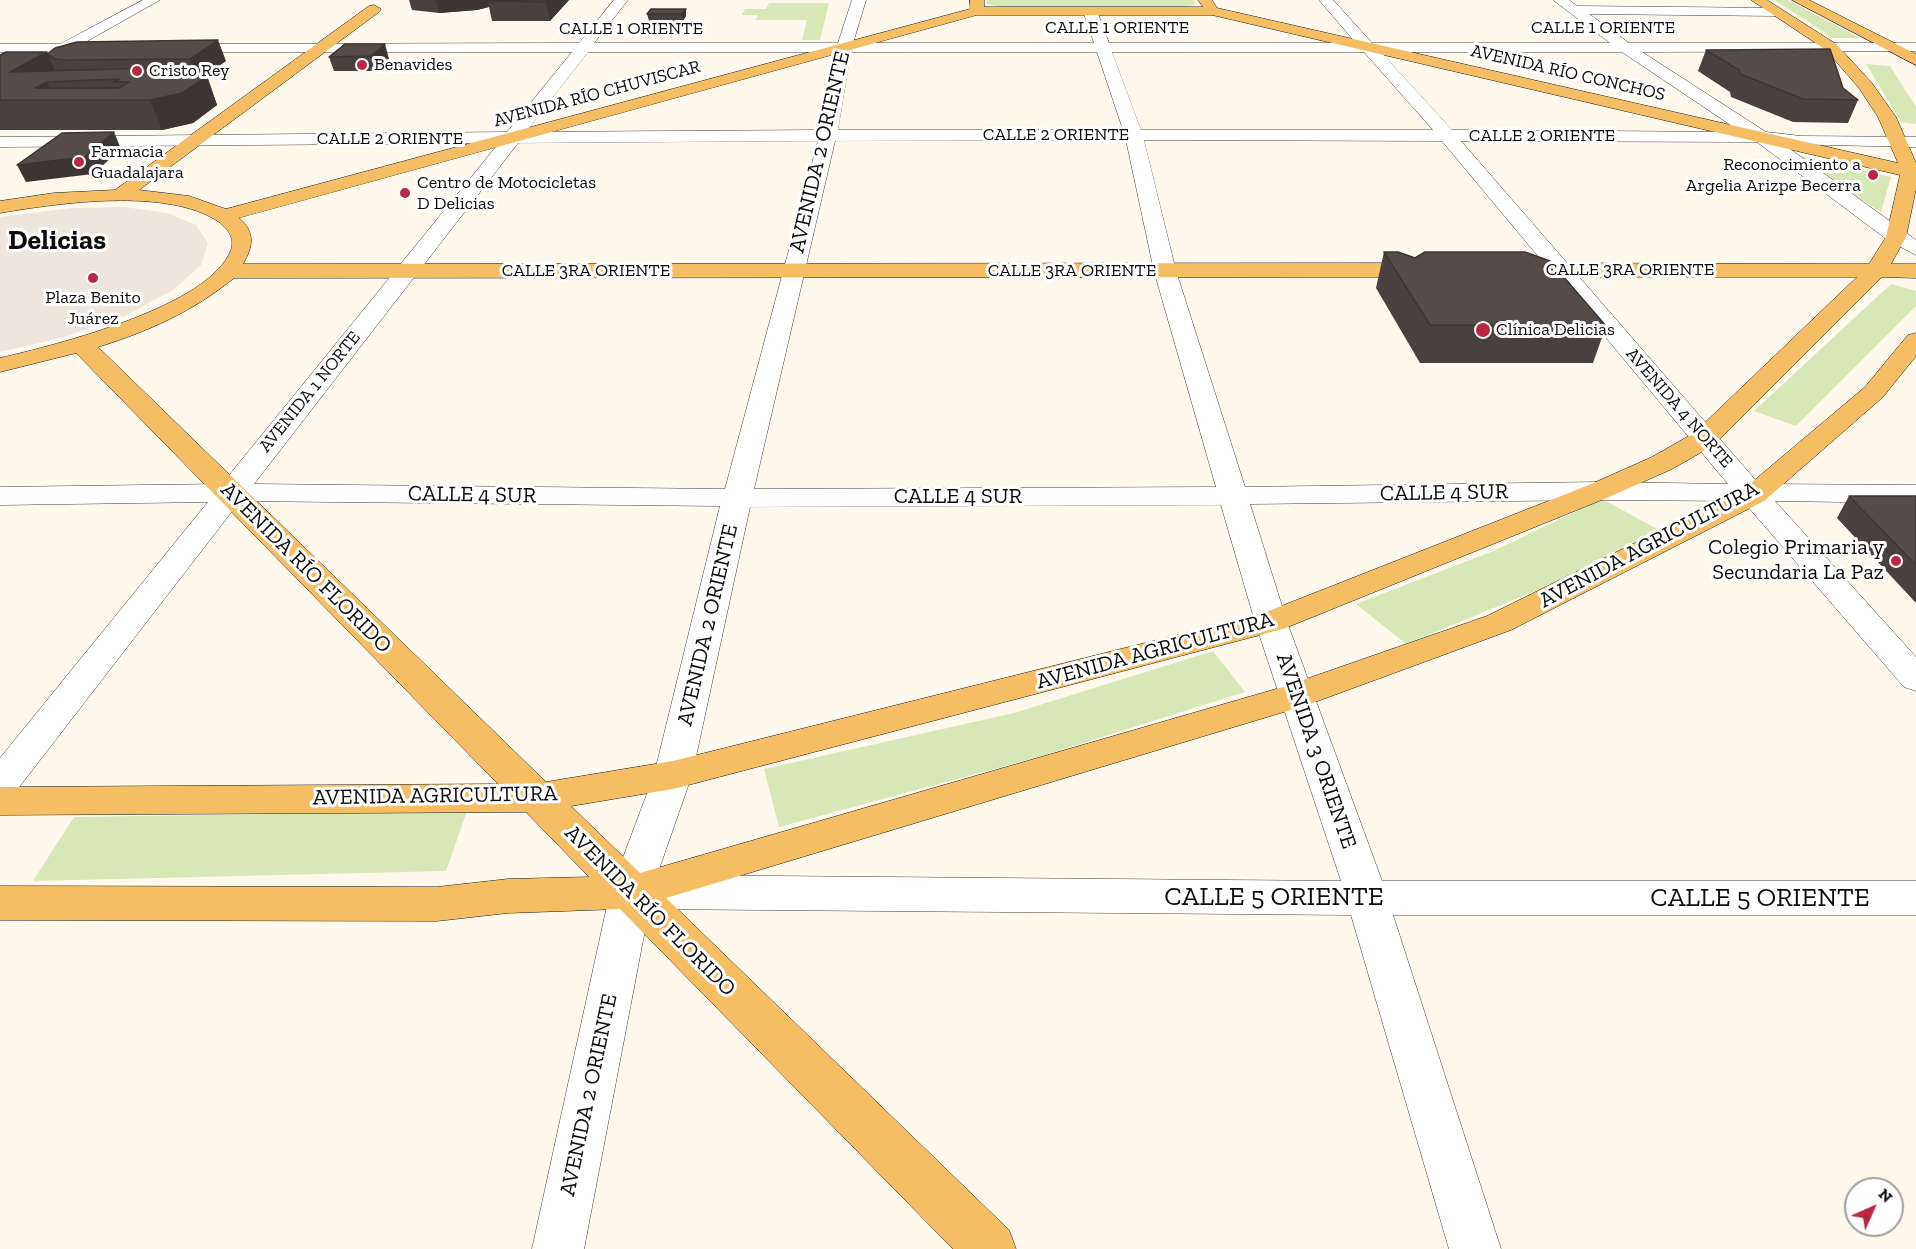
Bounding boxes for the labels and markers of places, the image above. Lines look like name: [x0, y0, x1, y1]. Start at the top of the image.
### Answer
place label: Benavides: [374, 54, 452, 76]
marker: Benavides: [355, 58, 369, 72]
place label: Cristo Rey: [149, 60, 229, 82]
marker: Cristo Rey: [130, 64, 144, 78]
place label: Farmacia Guadalajara: [91, 141, 184, 184]
place label: Reconocimiento a Argelia Arizpe Becerra: [1686, 154, 1861, 196]
marker: Farmacia Guadalajara: [72, 155, 86, 169]
marker: Reconocimiento a Argelia Arizpe Becerra: [1866, 168, 1880, 182]
place label: Centro de Motocicletas D Delicias: [417, 172, 596, 214]
marker: Centro de Motocicletas D Delicias: [398, 186, 412, 200]
marker: Plaza Benito Juárez: [86, 271, 100, 285]
place label: Plaza Benito Juárez: [45, 287, 141, 330]
place label: Clínica Delicias: [1496, 319, 1615, 341]
marker: Clínica Delicias: [1474, 321, 1492, 339]
place label: Colegio Primaria y Secundaria La Paz: [1708, 535, 1884, 586]
marker: Colegio Primaria y Secundaria La Paz: [1889, 554, 1903, 568]

